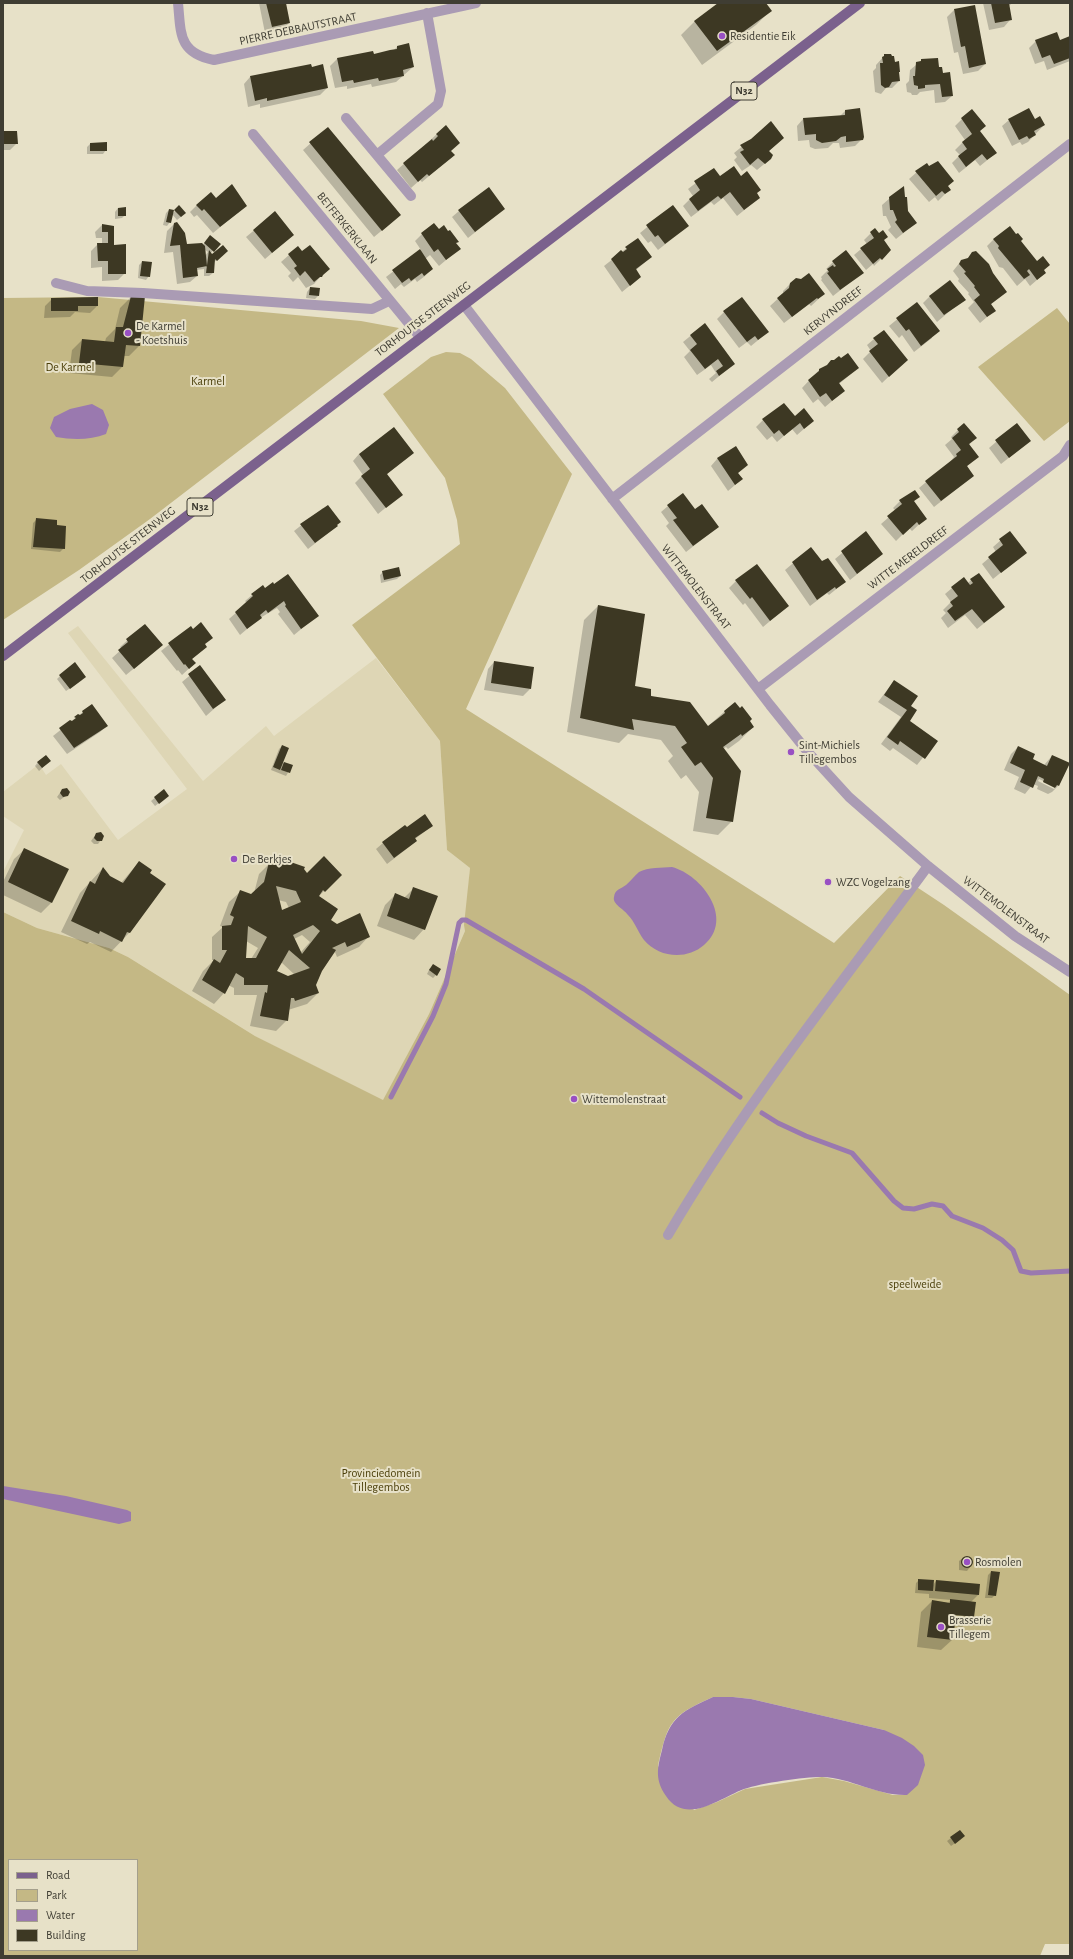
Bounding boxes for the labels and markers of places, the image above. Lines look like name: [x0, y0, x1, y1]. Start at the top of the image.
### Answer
place label: Residentie Eik: [730, 29, 795, 43]
marker: Residentie Eik: [717, 31, 727, 41]
place label: De Karmel - Koetshuis: [136, 319, 187, 347]
marker: De Karmel - Koetshuis: [123, 328, 133, 338]
place label: Sint-Michiels Tillegembos: [799, 738, 860, 766]
marker: Sint-Michiels Tillegembos: [786, 747, 796, 757]
place label: De Berkjes: [242, 852, 292, 866]
marker: De Berkjes: [229, 854, 239, 864]
place label: WZC Vogelzang: [836, 875, 910, 889]
marker: WZC Vogelzang: [823, 877, 833, 887]
place label: Wittemolenstraat: [582, 1092, 666, 1106]
marker: Wittemolenstraat: [569, 1094, 579, 1104]
place label: Rosmolen: [975, 1555, 1022, 1569]
marker: Rosmolen: [962, 1557, 972, 1567]
place label: Brasserie Tillegem: [949, 1613, 991, 1641]
marker: Brasserie Tillegem: [936, 1622, 946, 1632]

